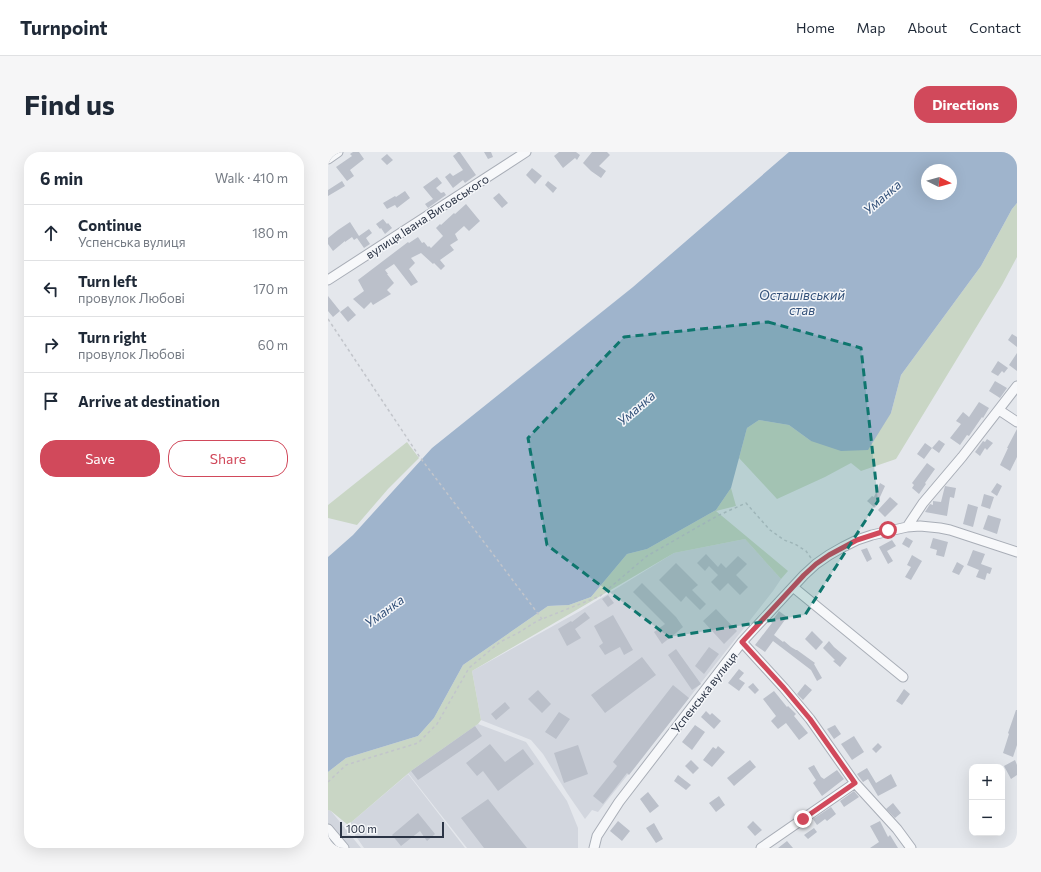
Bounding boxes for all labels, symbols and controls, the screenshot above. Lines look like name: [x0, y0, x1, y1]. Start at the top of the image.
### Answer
text: Turnpoint: [20, 16, 108, 39]
text: Home: [796, 19, 835, 36]
text: Map: [857, 19, 885, 36]
text: About: [907, 19, 947, 36]
text: Contact: [969, 19, 1021, 36]
button: Directions: [914, 86, 1017, 123]
text: Find us: [24, 87, 115, 121]
north arrow: [921, 164, 957, 200]
text: 6 min: [40, 168, 83, 189]
text: Walk · 410 m: [215, 170, 288, 186]
street label: вулиця Івана Виговського: [363, 171, 491, 261]
water label: Уманка: [860, 176, 904, 218]
text: Continue: [78, 216, 142, 234]
icon: ahead: [40, 222, 62, 244]
text: 180 m: [252, 225, 288, 241]
text: Успенська вулиця: [78, 234, 185, 250]
text: Turn left: [78, 272, 137, 290]
icon: left: [40, 278, 62, 300]
text: 170 m: [253, 281, 288, 297]
water label: Осташівський став: [759, 287, 845, 318]
text: провулок Любові: [78, 290, 185, 306]
text: Turn right: [78, 328, 147, 346]
icon: right: [40, 334, 62, 356]
text: 60 m: [258, 337, 288, 353]
text: провулок Любові: [78, 346, 185, 362]
water label: Уманка: [614, 387, 658, 429]
icon: arrive: [40, 390, 62, 412]
text: Arrive at destination: [78, 392, 220, 410]
button: Save: [40, 440, 160, 477]
button: Share: [168, 440, 288, 477]
route start: [879, 521, 897, 539]
water label: Уманка: [361, 591, 407, 631]
street label: Успенська вулиця: [668, 649, 740, 735]
map controls: [969, 764, 1005, 836]
button: +: [969, 764, 1005, 800]
button: −: [969, 800, 1005, 836]
route end: [794, 810, 812, 828]
scale bar: [340, 820, 444, 839]
text: 100 m: [346, 822, 377, 835]

